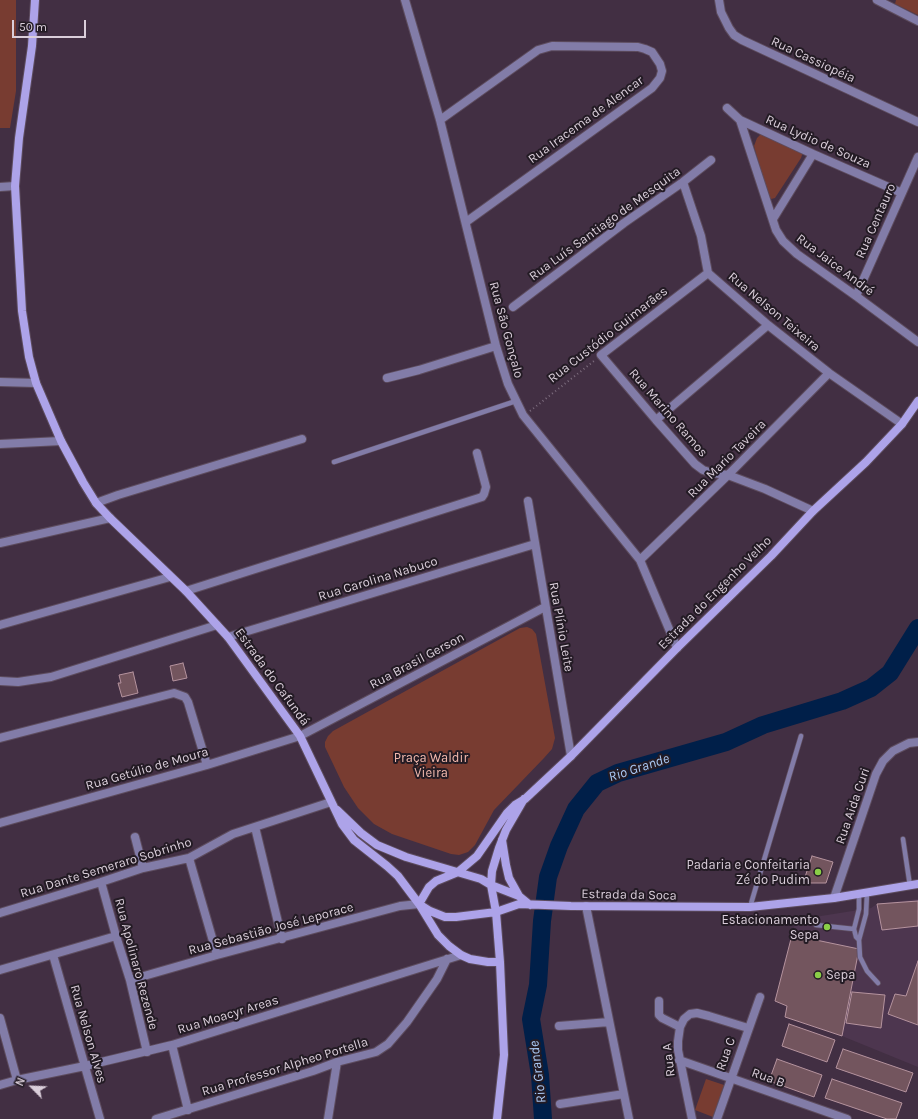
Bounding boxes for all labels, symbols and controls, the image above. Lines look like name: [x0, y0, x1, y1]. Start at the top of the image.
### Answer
scale bar: [14, 12, 88, 38]
text: 50 m: [19, 20, 47, 34]
street label: Rua Cassiopéia: [768, 34, 858, 86]
street label: Rua Iracema de Alencar: [525, 73, 647, 167]
street label: Rua Lydio de Souza: [763, 112, 873, 172]
street label: Rua Luís Santiago de Mesquita: [526, 164, 684, 284]
street label: Rua Centauro: [853, 181, 899, 261]
street label: Rua Jaice André: [793, 231, 877, 299]
street label: Rua Nelson Teixeira: [725, 269, 823, 355]
street label: Rua São Gonçalo: [486, 280, 526, 380]
street label: Rua Custódio Guimarães: [545, 284, 671, 386]
street label: Rua Marino Ramos: [625, 366, 711, 460]
street label: Rua Mario Taveira: [685, 417, 769, 501]
street label: Estrada do Engenho Velho: [655, 533, 775, 653]
street label: Rua Carolina Nabuco: [316, 553, 440, 605]
street label: Rua Plínio Leite: [545, 581, 577, 673]
street label: Estrada do Cafundá: [231, 625, 313, 729]
street label: Rua Brasil Gerson: [367, 629, 467, 693]
street label: Rua Getúlio de Moura: [84, 744, 210, 794]
park label: Praça Waldir Vieira: [394, 750, 468, 781]
water label: Rio Grande: [606, 750, 672, 786]
street label: Rua Aida Curi: [833, 766, 873, 846]
street label: Rua Dante Semeraro Sobrinho: [18, 834, 194, 902]
place label: Padaria e Confeitaria Zé do Pudim: [687, 857, 810, 888]
marker: Padaria e Confeitaria Zé do Pudim: [813, 867, 823, 877]
street label: Estrada da Soca: [581, 886, 677, 904]
street label: Rua Apolinaro Rezende: [111, 897, 161, 1031]
street label: Rua Sebastião José Leporace: [187, 899, 355, 959]
place label: Estacionamento Sepa: [721, 912, 819, 943]
marker: Estacionamento Sepa: [822, 922, 832, 932]
place label: Sepa: [826, 967, 855, 983]
marker: Sepa: [813, 970, 823, 980]
street label: Rua Nelson Alves: [67, 983, 109, 1085]
street label: Rua Moacyr Areas: [176, 992, 280, 1038]
street label: Rua Professor Alpheo Portella: [200, 1034, 370, 1100]
street label: Rua C: [713, 1035, 739, 1073]
water label: Rio Grande: [526, 1040, 550, 1104]
street label: Rua A: [659, 1042, 679, 1078]
street label: Rua B: [749, 1065, 787, 1091]
north arrow: [12, 1067, 52, 1107]
text: N: [13, 1076, 28, 1088]

